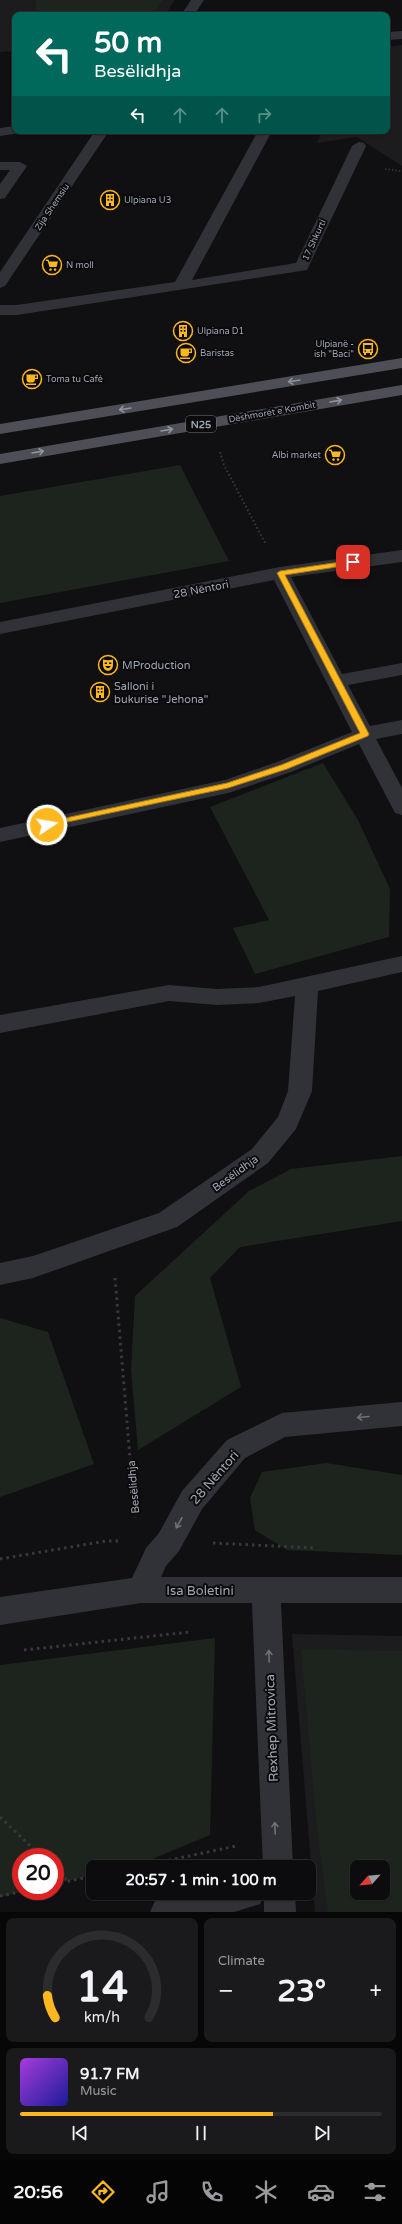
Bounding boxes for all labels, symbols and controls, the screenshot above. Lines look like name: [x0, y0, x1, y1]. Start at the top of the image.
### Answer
text: 50 m: [94, 26, 162, 60]
icon: left: [28, 28, 80, 80]
text: Besëlidhja: [94, 60, 181, 82]
icon: left: [127, 104, 149, 126]
icon: ahead: [169, 104, 191, 126]
icon: ahead: [211, 104, 233, 126]
icon: right: [253, 104, 275, 126]
street label: Zija Shemsiu: [33, 182, 72, 233]
building icon: Ulpiana U3: [99, 189, 121, 211]
place label: Ulpiana U3: [124, 195, 171, 206]
street label: 17 Shkurti: [300, 218, 329, 263]
supermarket icon: N moll: [41, 254, 63, 276]
place label: N moll: [66, 260, 94, 271]
building icon: Ulpiana D1: [172, 320, 194, 342]
place label: Ulpiana D1: [197, 326, 244, 337]
bus stop icon: Ulpianë - ish "Baci": [357, 338, 379, 360]
place label: Ulpianë - ish "Baci": [314, 339, 354, 360]
cafe icon: Baristas: [175, 342, 197, 364]
place label: Baristas: [200, 348, 234, 359]
cafe icon: Toma tu Café: [21, 368, 43, 390]
place label: Toma tu Café: [46, 374, 103, 385]
one-way arrow: [288, 377, 301, 385]
one-way arrow: [329, 397, 342, 405]
street label: Dëshmorët e Kombit: [228, 399, 317, 426]
one-way arrow: [119, 405, 132, 413]
road number: N25: [186, 416, 216, 432]
one-way arrow: [160, 426, 173, 434]
supermarket icon: Albi market: [324, 444, 346, 466]
one-way arrow: [32, 448, 45, 456]
place label: Albi market: [272, 450, 322, 461]
pin: [336, 545, 370, 579]
icon: arrive: [342, 551, 364, 573]
street label: 28 Nëntori: [172, 578, 230, 601]
theatre icon: MProduction: [97, 654, 119, 676]
place label: MProduction: [122, 659, 191, 672]
place label: Salloni i bukurise "Jehona": [114, 680, 208, 706]
building icon: Salloni i bukurise "Jehona": [89, 681, 111, 703]
position arrow: [26, 804, 68, 846]
street label: Besëlidhja: [210, 1152, 261, 1194]
one-way arrow: [357, 1413, 370, 1421]
street label: 28 Nëntori: [187, 1447, 242, 1508]
street label: Besëlidhja: [125, 1460, 142, 1514]
one-way arrow: [174, 1517, 182, 1529]
street label: Isa Boletini: [166, 1583, 234, 1599]
one-way arrow: [265, 1650, 272, 1663]
street label: Rexhep Mitrovica: [262, 1674, 282, 1782]
one-way arrow: [271, 1822, 279, 1835]
speed limit sign: 20: [12, 1848, 64, 1900]
north arrow: [350, 1860, 390, 1900]
map controls: [350, 1860, 390, 1900]
text: 20:57 · 1 min · 100 m: [126, 1871, 276, 1889]
text: Climate: [218, 1953, 265, 1969]
text: 14: [76, 1963, 128, 2013]
text: 23°: [277, 1973, 326, 2010]
text: −: [218, 1978, 234, 2004]
text: +: [370, 1978, 382, 2004]
text: km/h: [84, 2009, 120, 2026]
text: 91.7 FM: [80, 2065, 140, 2083]
text: Music: [80, 2083, 117, 2099]
icon: previous: [69, 2122, 91, 2144]
icon: pause: [190, 2122, 212, 2144]
icon: next: [311, 2122, 333, 2144]
icon: directions: [89, 2178, 117, 2206]
icon: music: [144, 2178, 172, 2206]
icon: phone: [198, 2178, 226, 2206]
icon: climate: [252, 2178, 280, 2206]
icon: car: [307, 2178, 335, 2206]
icon: filters: [361, 2178, 389, 2206]
text: 20:56: [13, 2181, 63, 2203]

